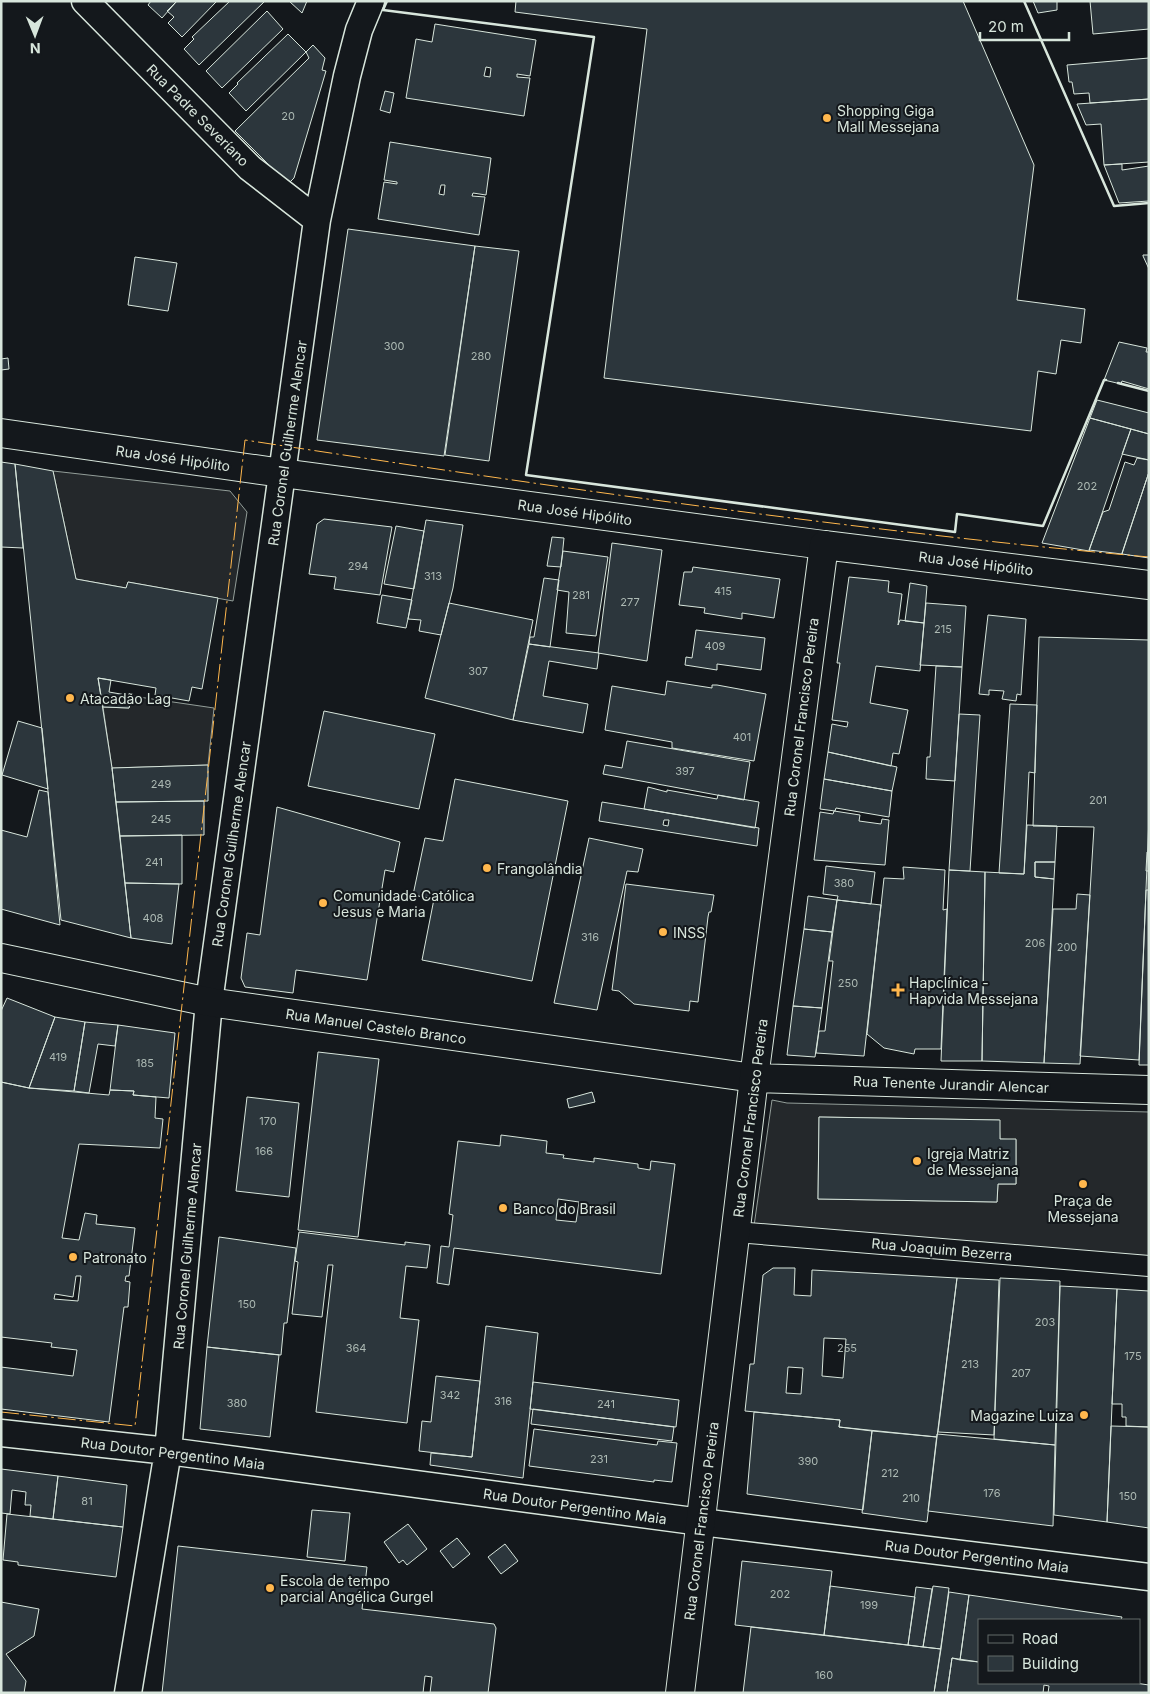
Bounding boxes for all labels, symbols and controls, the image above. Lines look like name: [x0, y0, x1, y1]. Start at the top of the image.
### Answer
north arrow: [10, 10, 60, 60]
scale bar: [980, 10, 1069, 42]
text: 20 m: [988, 17, 1024, 36]
text: N: [30, 40, 41, 57]
street label: Rua Padre Severíano: [143, 60, 253, 170]
place label: Shopping Giga Mall Messejana: [837, 102, 939, 135]
house number: 20: [281, 109, 295, 123]
marker: Shopping Giga Mall Messejana: [821, 112, 833, 124]
street label: Rua Coronel Guilherme Alencar: [264, 339, 310, 547]
house number: 300: [384, 339, 404, 353]
house number: 280: [471, 349, 491, 363]
street label: Rua José Hipólito: [115, 442, 231, 474]
house number: 202: [1077, 479, 1097, 493]
street label: Rua José Hipólito: [517, 496, 633, 528]
street label: Rua José Hipólito: [918, 548, 1034, 578]
house number: 294: [348, 559, 368, 573]
house number: 313: [424, 569, 442, 583]
house number: 415: [714, 584, 732, 598]
house number: 281: [572, 588, 590, 602]
house number: 277: [620, 595, 640, 609]
street label: Rua Coronel Francisco Pereira: [780, 617, 822, 817]
house number: 215: [934, 622, 952, 636]
house number: 409: [705, 639, 726, 653]
house number: 307: [468, 664, 488, 678]
place label: Atacadão Lag: [80, 690, 171, 707]
marker: Atacadão Lag: [64, 692, 76, 704]
house number: 401: [733, 730, 751, 744]
street label: Rua Coronel Guilherme Alencar: [208, 740, 254, 948]
house number: 397: [675, 764, 695, 778]
house number: 249: [151, 777, 171, 791]
house number: 201: [1089, 793, 1107, 807]
house number: 245: [151, 812, 171, 826]
house number: 241: [145, 855, 163, 869]
place label: Frangolândia: [497, 860, 583, 877]
marker: Frangolândia: [481, 862, 493, 874]
house number: 380: [834, 876, 854, 890]
place label: Comunidade Católica Jesus e Maria: [333, 887, 475, 920]
marker: Comunidade Católica Jesus e Maria: [317, 897, 329, 909]
house number: 408: [143, 911, 164, 925]
place label: INSS: [673, 924, 705, 941]
marker: INSS: [657, 926, 669, 938]
house number: 316: [581, 930, 599, 944]
house number: 206: [1025, 936, 1045, 950]
house number: 200: [1057, 940, 1077, 954]
place label: Hapclínica - Hapvida Messejana: [909, 974, 1038, 1007]
house number: 250: [838, 976, 858, 990]
marker: Hapclínica - Hapvida Messejana: [891, 983, 905, 997]
street label: Rua Manuel Castelo Branco: [285, 1005, 467, 1047]
street label: Rua Coronel Francisco Pereira: [729, 1018, 771, 1218]
house number: 419: [49, 1050, 67, 1064]
house number: 185: [136, 1056, 154, 1070]
street label: Rua Tenente Jurandir Alencar: [853, 1072, 1049, 1096]
house number: 170: [259, 1114, 277, 1128]
street label: Rua Coronel Guilherme Alencar: [169, 1142, 205, 1350]
house number: 166: [255, 1144, 273, 1158]
place label: Igreja Matriz de Messejana: [927, 1145, 1019, 1178]
marker: Igreja Matriz de Messejana: [911, 1155, 923, 1167]
marker: Praça de Messejana: [1077, 1178, 1089, 1190]
place label: Praça de Messejana: [1047, 1192, 1119, 1225]
place label: Banco do Brasil: [513, 1200, 616, 1217]
marker: Banco do Brasil: [497, 1202, 509, 1214]
street label: Rua Joaquim Bezerra: [871, 1234, 1013, 1264]
place label: Patronato: [83, 1249, 147, 1266]
marker: Patronato: [67, 1251, 79, 1263]
house number: 150: [238, 1297, 256, 1311]
house number: 203: [1035, 1315, 1055, 1329]
house number: 364: [346, 1341, 366, 1355]
house number: 255: [837, 1341, 857, 1355]
house number: 175: [1124, 1349, 1142, 1363]
house number: 213: [961, 1357, 979, 1371]
house number: 207: [1011, 1366, 1031, 1380]
house number: 342: [440, 1388, 460, 1402]
house number: 316: [494, 1394, 512, 1408]
house number: 380: [227, 1396, 247, 1410]
house number: 241: [597, 1397, 615, 1411]
place label: Magazine Luiza: [970, 1407, 1074, 1424]
marker: Magazine Luiza: [1078, 1409, 1090, 1421]
street label: Rua Coronel Francisco Pereira: [680, 1421, 722, 1621]
street label: Rua Doutor Pergentino Maia: [80, 1433, 266, 1473]
house number: 231: [590, 1452, 608, 1466]
house number: 390: [798, 1454, 818, 1468]
house number: 212: [881, 1466, 899, 1480]
street label: Rua Doutor Pergentino Maia: [482, 1485, 668, 1527]
house number: 176: [983, 1486, 1001, 1500]
house number: 150: [1119, 1489, 1137, 1503]
house number: 210: [902, 1491, 920, 1505]
house number: 81: [81, 1494, 93, 1508]
street label: Rua Doutor Pergentino Maia: [884, 1536, 1070, 1576]
place label: Escola de tempo parcial Angélica Gurgel: [280, 1572, 433, 1605]
marker: Escola de tempo parcial Angélica Gurgel: [264, 1582, 276, 1594]
house number: 202: [770, 1587, 790, 1601]
house number: 199: [860, 1598, 878, 1612]
legend: [978, 1619, 1140, 1684]
text: Road: [1022, 1629, 1058, 1648]
text: Building: [1022, 1654, 1079, 1673]
house number: 160: [815, 1668, 833, 1682]

